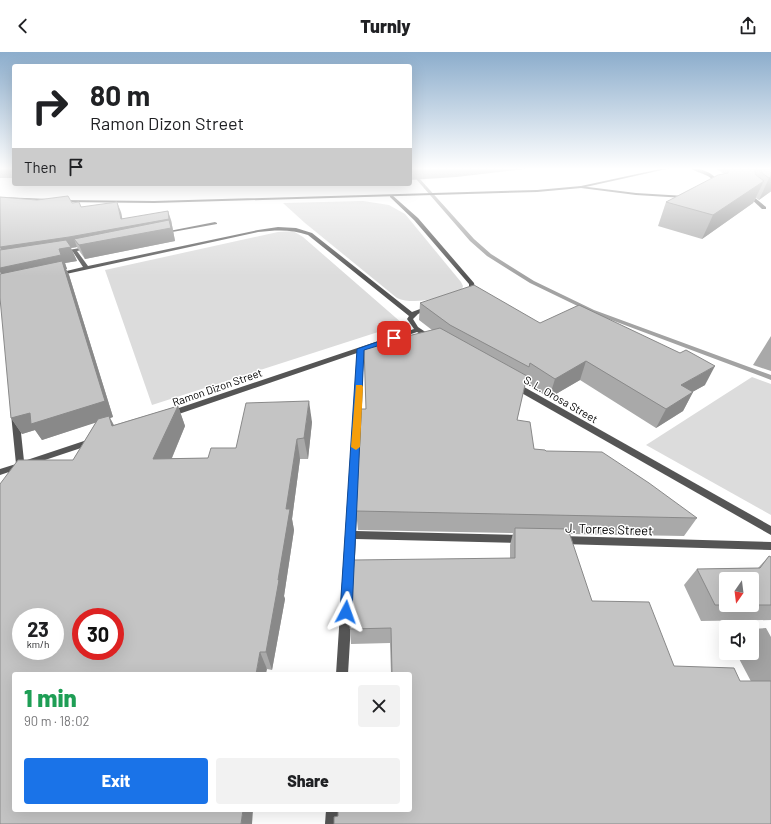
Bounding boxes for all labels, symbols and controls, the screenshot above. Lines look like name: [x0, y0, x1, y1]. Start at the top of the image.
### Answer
icon: back: [12, 15, 34, 37]
text: Turnly: [360, 15, 411, 37]
icon: share: [737, 15, 759, 37]
text: 80 m: [90, 78, 150, 112]
icon: right: [24, 80, 76, 132]
text: Ramon Dizon Street: [90, 112, 244, 134]
icon: arrive: [65, 156, 87, 178]
text: Then: [24, 158, 57, 176]
pin: [377, 321, 411, 355]
icon: arrive: [383, 327, 405, 349]
street label: Ramon Dizon Street: [170, 366, 264, 408]
street label: S. L. Orosa Street: [522, 373, 600, 425]
street label: J. Torres Street: [565, 519, 653, 539]
north arrow: [719, 572, 759, 612]
map controls: [719, 572, 759, 660]
position arrow: [325, 591, 367, 633]
speed limit sign: 30: [72, 608, 124, 660]
text: 23: [27, 617, 49, 641]
button: sound: [719, 620, 759, 660]
text: km/h: [27, 638, 49, 650]
text: 1 min: [24, 683, 77, 712]
button: close: [358, 685, 400, 727]
text: 90 m · 18:02: [24, 713, 89, 729]
button: Exit: [24, 758, 208, 804]
button: Share: [216, 758, 400, 804]

